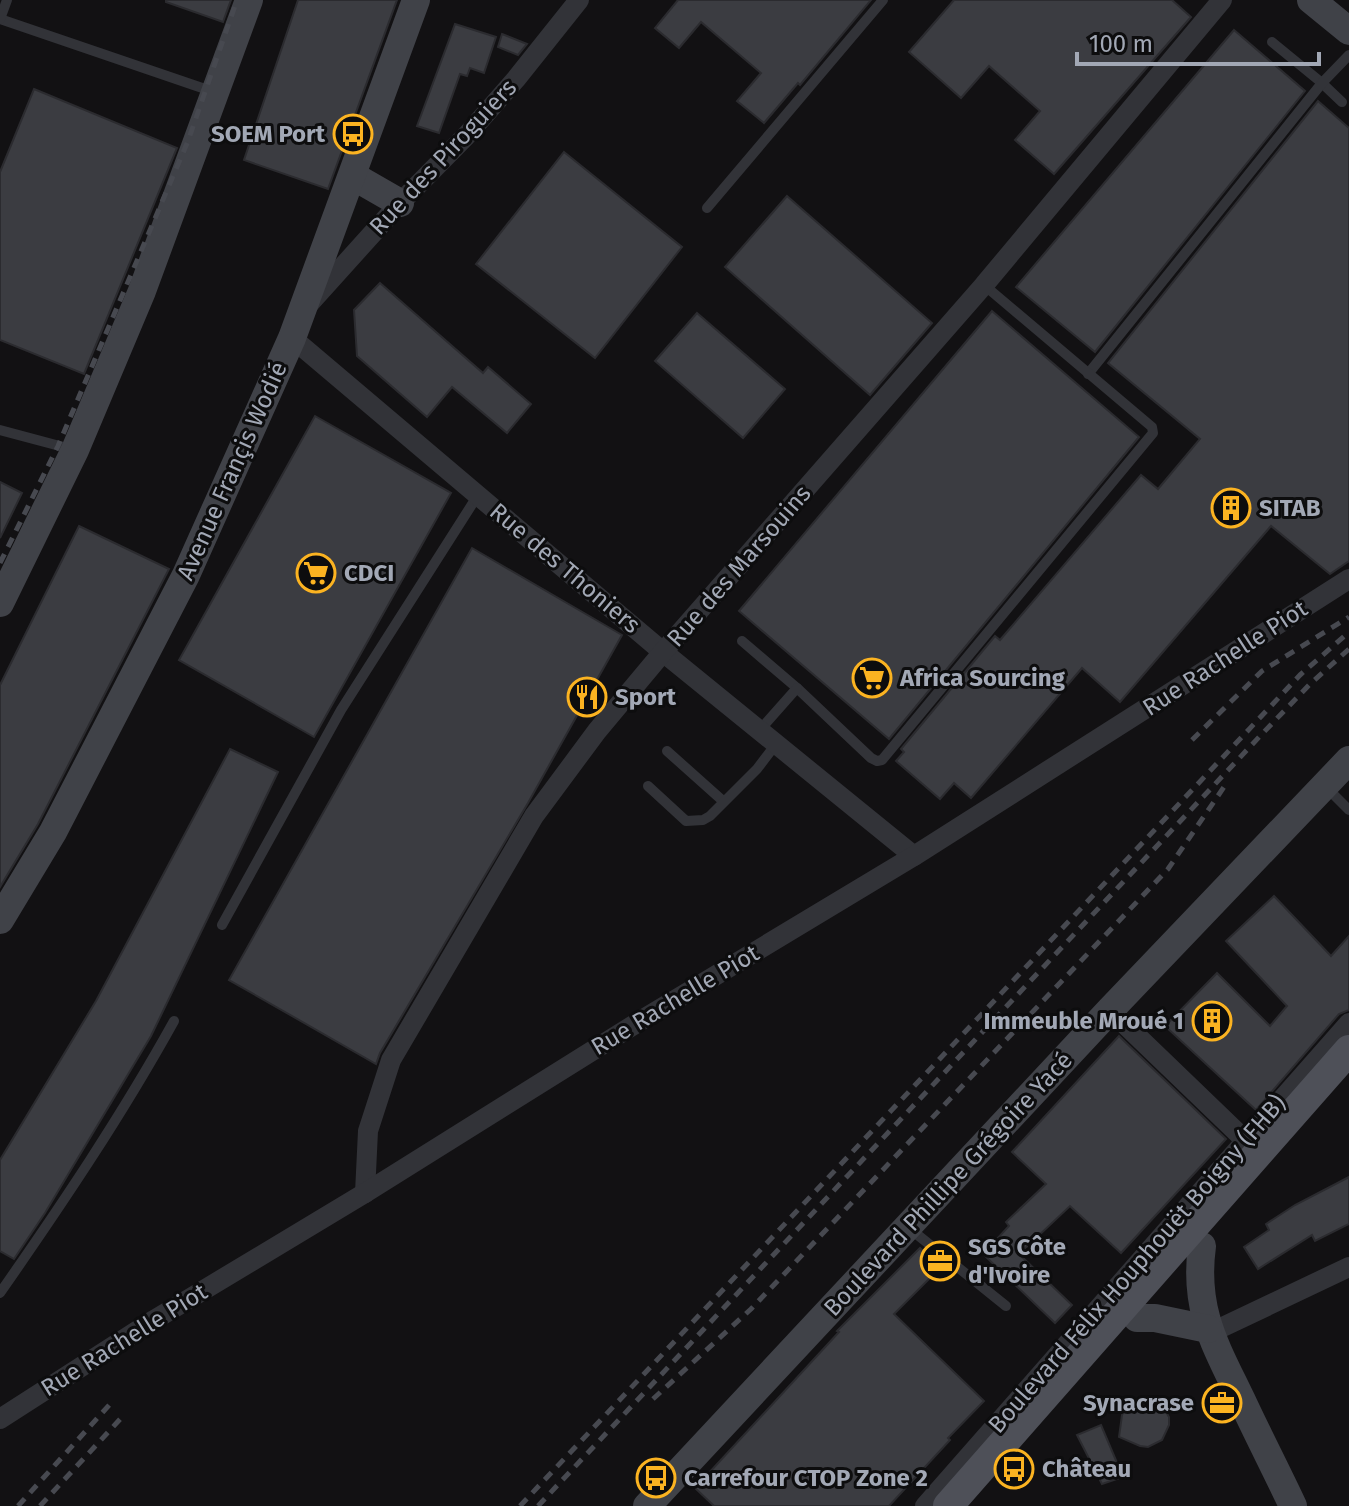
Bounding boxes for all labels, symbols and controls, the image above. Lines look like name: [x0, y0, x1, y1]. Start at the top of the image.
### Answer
scale bar: [1077, 16, 1319, 66]
text: 100 m: [1089, 30, 1153, 58]
street label: Rue des Piroguiers: [364, 73, 522, 241]
bus stop icon: SOEM Port: [332, 113, 374, 155]
place label: SOEM Port: [211, 120, 326, 148]
street label: Avenue Françis Wodié: [171, 357, 293, 585]
street label: Rue des Marsouins: [661, 480, 817, 652]
building icon: SITAB: [1210, 487, 1252, 529]
place label: SITAB: [1259, 494, 1321, 522]
street label: Rue des Thoniers: [484, 497, 646, 639]
supermarket icon: CDCI: [295, 552, 337, 594]
place label: CDCI: [344, 559, 394, 587]
street label: Rue Rachelle Piot: [1137, 594, 1313, 722]
supermarket icon: Africa Sourcing: [851, 657, 893, 699]
place label: Africa Sourcing: [899, 664, 1066, 692]
restaurant icon: Sport: [566, 676, 608, 718]
place label: Sport: [615, 683, 677, 711]
street label: Rue Rachelle Piot: [586, 939, 764, 1061]
building icon: Immeuble Mroué 1: [1191, 1000, 1233, 1042]
place label: Immeuble Mroué 1: [984, 1007, 1184, 1035]
street label: Boulevard Phillipe Grégoire Yacé: [818, 1046, 1078, 1322]
street label: Boulevard Félix Houphouët Boigny (FHB): [982, 1089, 1292, 1439]
place label: SGS Côte d'Ivoire: [968, 1233, 1066, 1289]
office icon: SGS Côte d'Ivoire: [919, 1240, 961, 1282]
street label: Rue Rachelle Piot: [36, 1277, 213, 1402]
office icon: Synacrase: [1201, 1382, 1243, 1424]
place label: Synacrase: [1083, 1389, 1194, 1417]
bus stop icon: Château: [993, 1448, 1035, 1490]
place label: Château: [1042, 1455, 1131, 1483]
bus stop icon: Carrefour CTOP Zone 2: [635, 1457, 677, 1499]
place label: Carrefour CTOP Zone 2: [684, 1464, 928, 1492]

